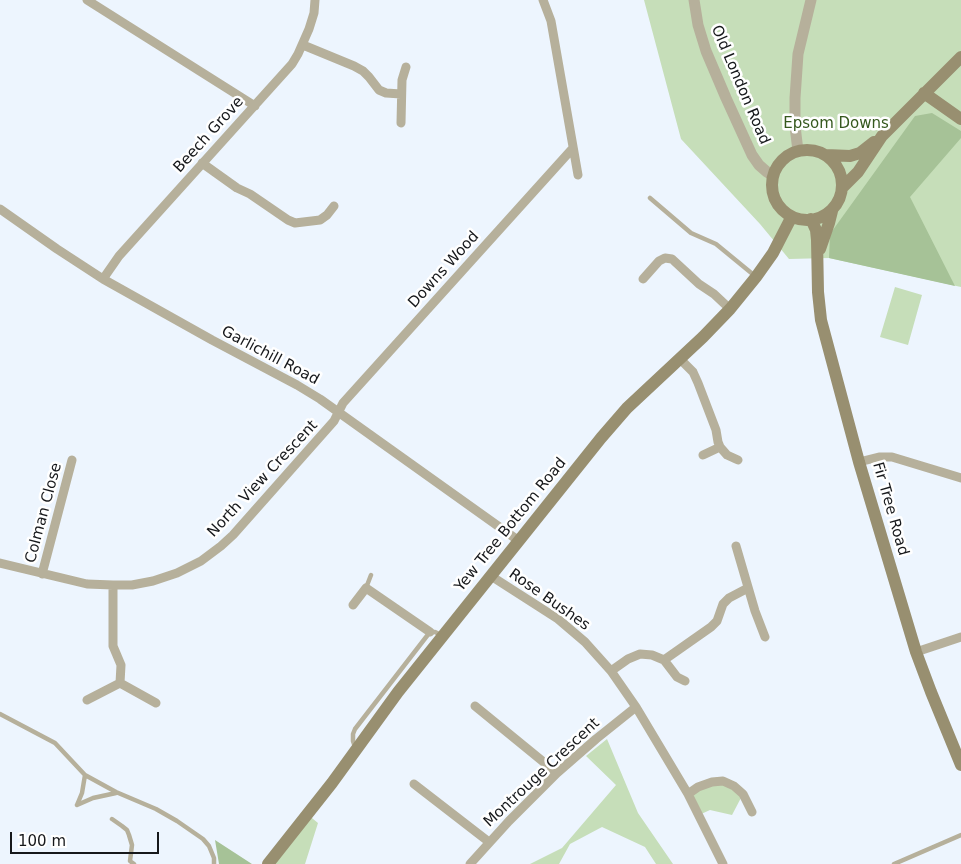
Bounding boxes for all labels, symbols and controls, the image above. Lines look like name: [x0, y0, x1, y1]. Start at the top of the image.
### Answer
street label: Old London Road: [707, 23, 773, 147]
street label: Beech Grove: [170, 93, 248, 177]
park label: Epsom Downs: [783, 115, 889, 133]
street label: Downs Wood: [405, 228, 483, 312]
street label: Garlichill Road: [218, 323, 322, 389]
street label: North View Crescent: [204, 417, 322, 541]
street label: Yew Tree Bottom Road: [451, 454, 571, 596]
street label: Fir Tree Road: [868, 460, 912, 558]
street label: Colman Close: [22, 461, 66, 565]
street label: Rose Bushes: [505, 565, 593, 635]
street label: Montrouge Crescent: [480, 715, 604, 831]
scale bar: [12, 822, 161, 854]
text: 100 m: [18, 832, 66, 850]

